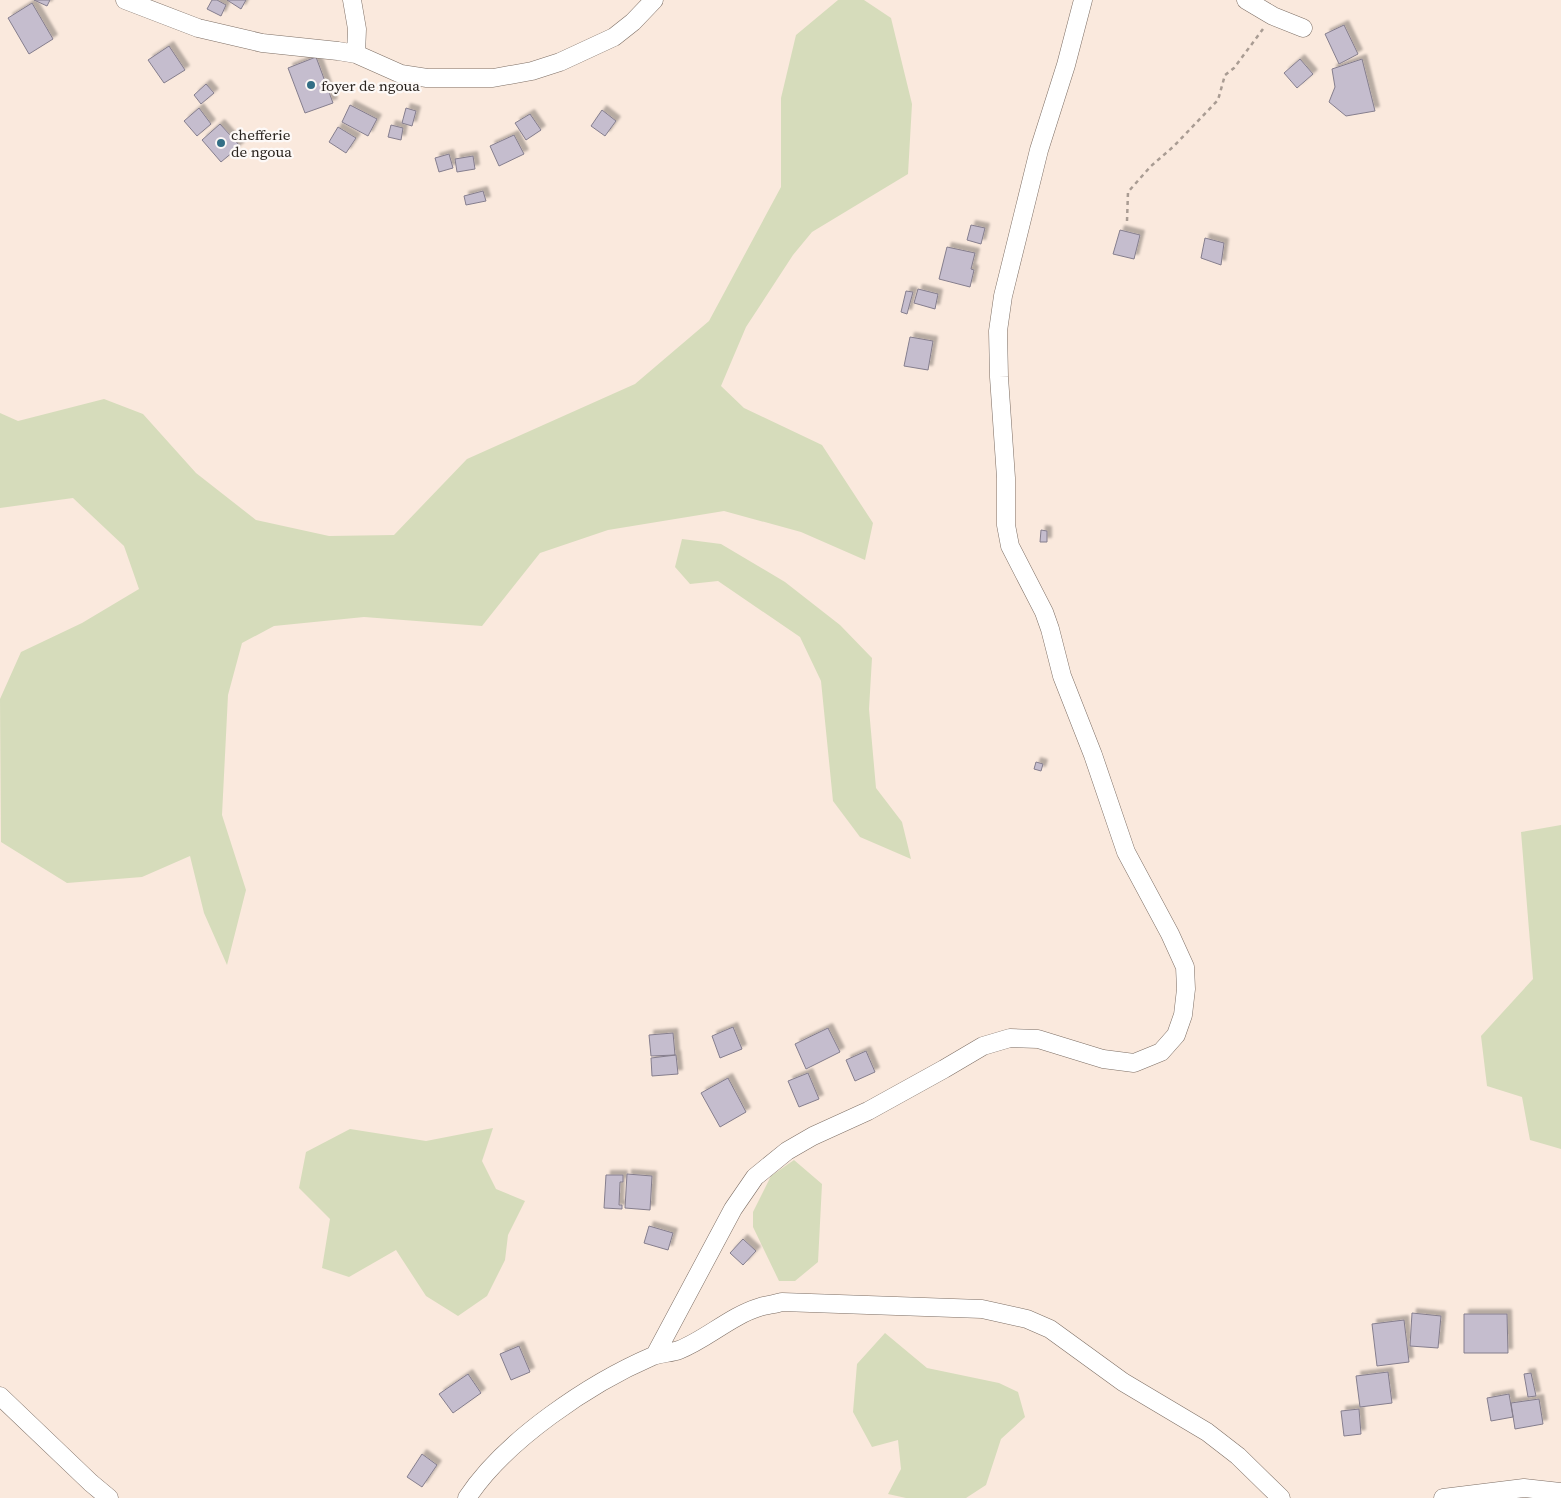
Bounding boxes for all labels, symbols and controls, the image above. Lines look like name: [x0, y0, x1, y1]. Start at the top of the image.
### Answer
place label: foyer de ngoua: [321, 75, 420, 96]
marker: foyer de ngoua: [305, 79, 317, 91]
place label: chefferie de ngoua: [231, 124, 292, 162]
marker: chefferie de ngoua: [215, 137, 227, 149]

